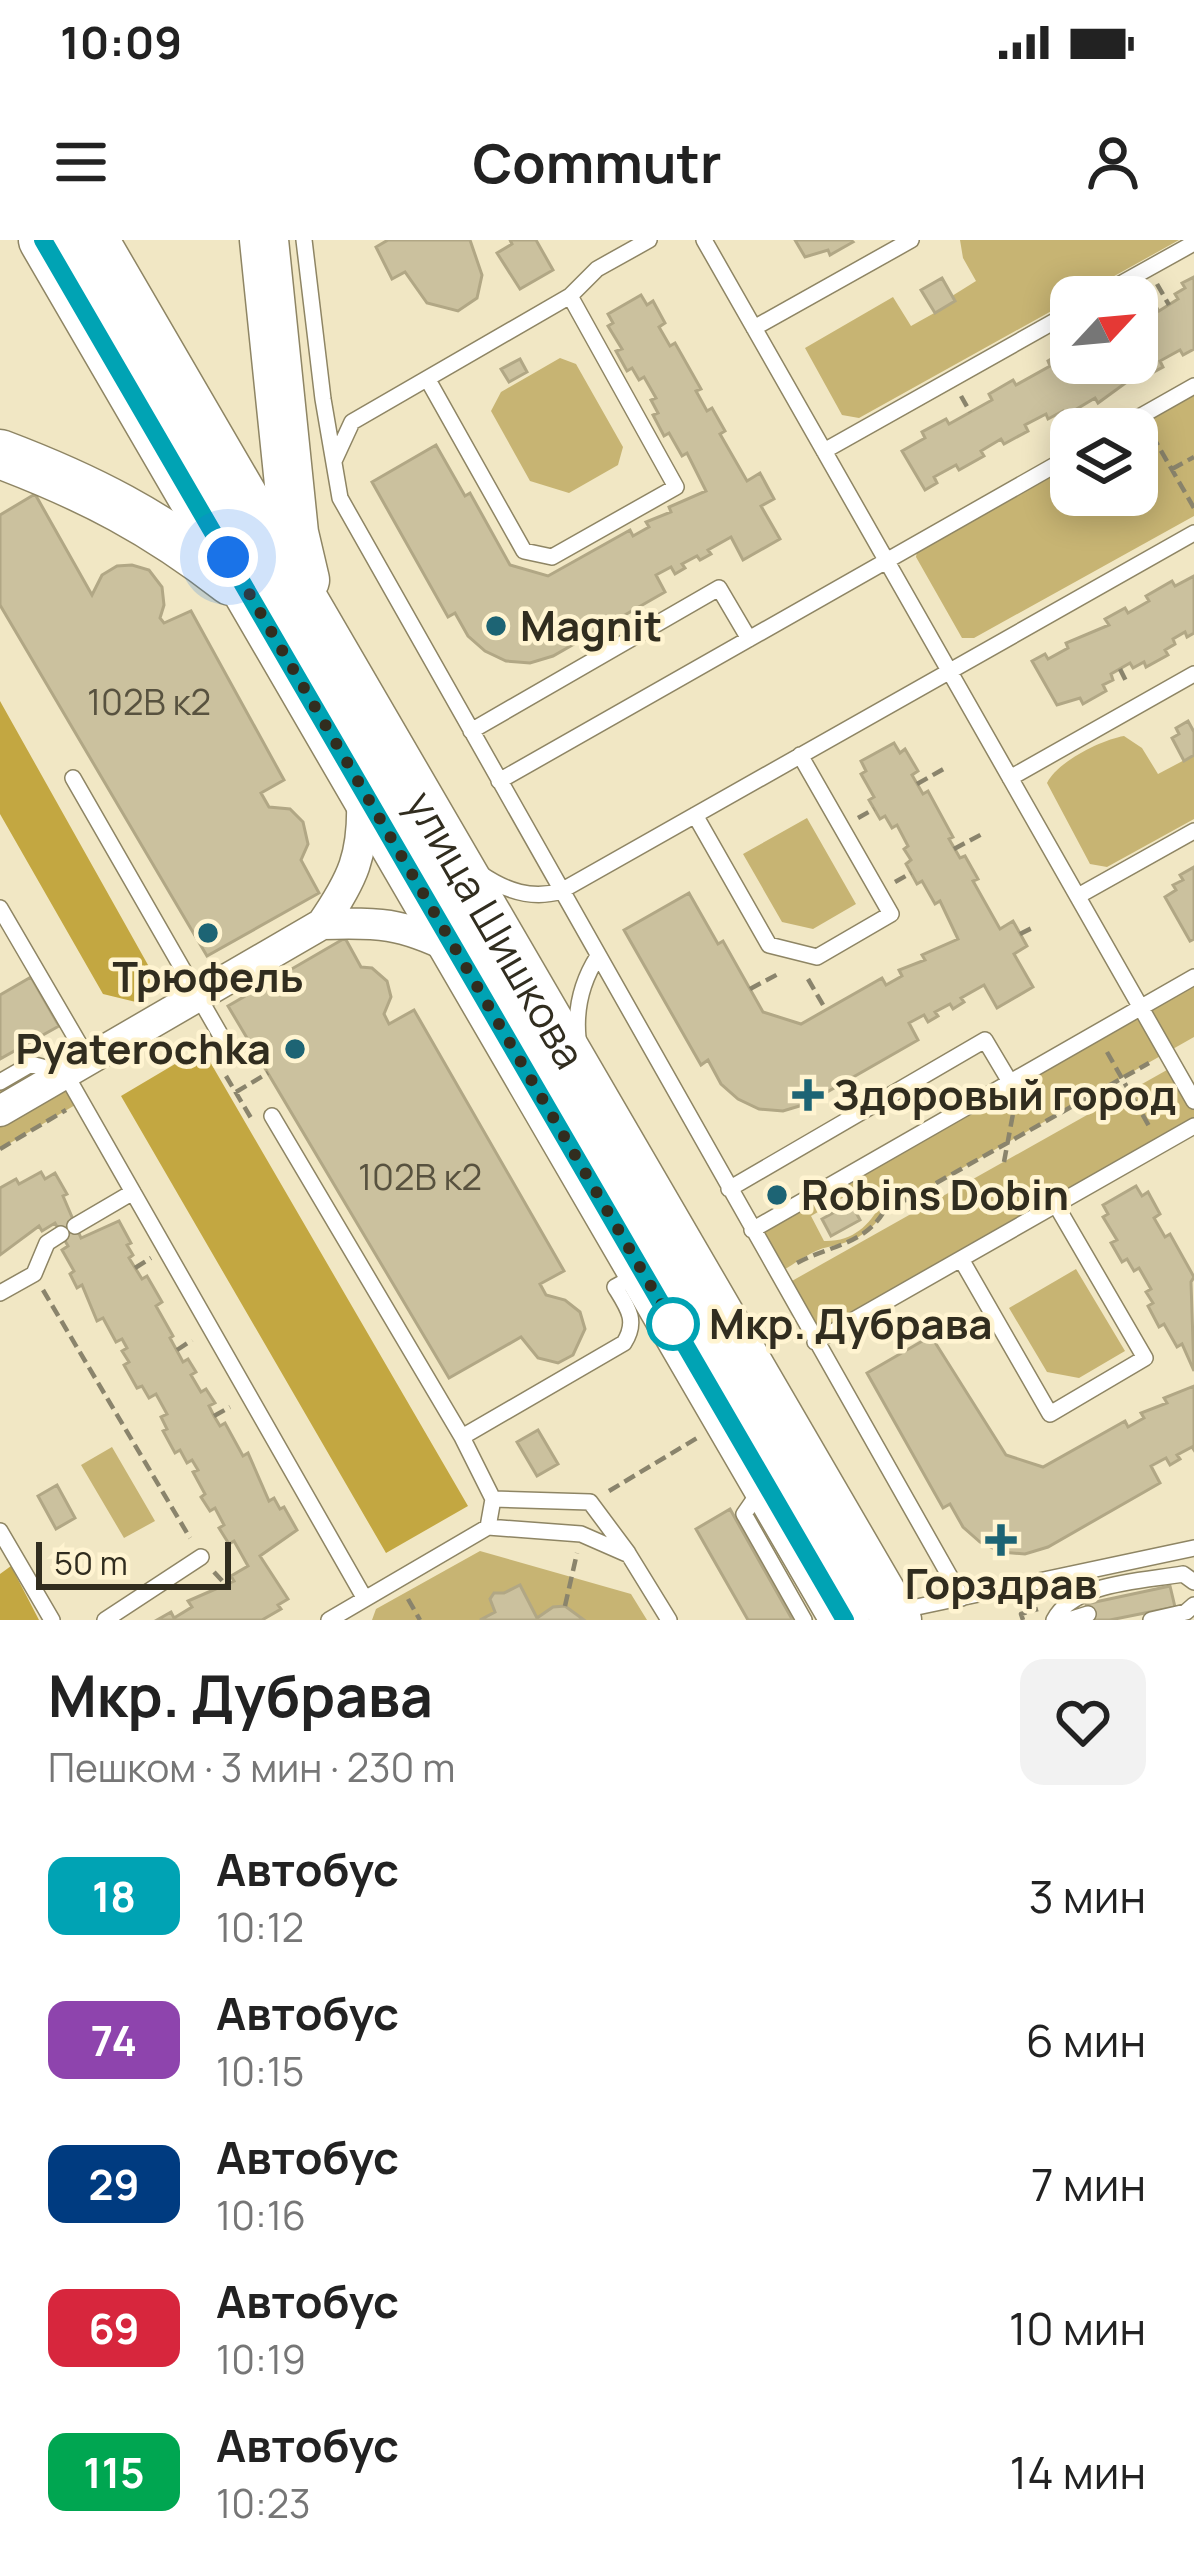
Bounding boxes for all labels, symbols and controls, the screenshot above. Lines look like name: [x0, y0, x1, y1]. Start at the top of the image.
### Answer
text: 10:09: [60, 11, 182, 73]
text: Commutr: [472, 125, 722, 199]
icon: menu: [48, 129, 114, 195]
icon: person: [1080, 129, 1146, 195]
north arrow: [1050, 276, 1158, 384]
map controls: [1050, 276, 1158, 516]
button: layers: [1050, 408, 1158, 516]
your location: [198, 527, 258, 587]
place label: Magnit: [520, 596, 662, 654]
marker: Magnit: [483, 613, 509, 639]
house number: 102В к2: [87, 677, 211, 726]
street label: улица Шишкова: [393, 780, 600, 1079]
marker: Трюфель: [195, 920, 221, 946]
place label: Трюфель: [112, 947, 304, 1005]
place label: Pyaterochka: [15, 1019, 271, 1077]
marker: Pyaterochka: [282, 1036, 308, 1062]
place label: Здоровый город: [832, 1065, 1176, 1123]
marker: Здоровый город: [795, 1082, 821, 1108]
house number: 102В к2: [358, 1152, 482, 1201]
place label: Robins Dobin: [801, 1165, 1069, 1223]
marker: Robins Dobin: [764, 1182, 790, 1208]
place label: Мкр. Дубрава: [709, 1294, 992, 1352]
marker: Мкр. Дубрава: [648, 1299, 698, 1349]
marker: Горздрав: [988, 1527, 1014, 1553]
scale bar: [36, 1536, 231, 1589]
text: 50 m: [54, 1540, 128, 1585]
place label: Горздрав: [905, 1554, 1097, 1612]
text: Мкр. Дубрава: [48, 1656, 433, 1734]
button: heart: [1020, 1659, 1146, 1785]
text: Пешком · 3 мин · 230 m: [48, 1740, 455, 1794]
text: Автобус: [216, 1838, 399, 1900]
text: 3 мин: [1029, 1865, 1146, 1927]
text: 18: [92, 1867, 136, 1925]
text: 10:12: [216, 1900, 304, 1954]
text: Автобус: [216, 1982, 399, 2044]
text: 6 мин: [1026, 2009, 1146, 2071]
text: 74: [91, 2011, 137, 2069]
text: 10:15: [216, 2044, 304, 2098]
text: Автобус: [216, 2126, 399, 2188]
text: 7 мин: [1031, 2153, 1146, 2215]
text: 29: [88, 2155, 140, 2213]
text: 10:16: [216, 2188, 306, 2242]
text: Автобус: [216, 2270, 399, 2332]
text: 10 мин: [1009, 2297, 1146, 2359]
text: 69: [88, 2299, 140, 2357]
text: 10:19: [216, 2332, 306, 2386]
text: Автобус: [216, 2414, 399, 2476]
text: 14 мин: [1010, 2441, 1146, 2503]
text: 115: [83, 2443, 145, 2501]
text: 10:23: [216, 2476, 310, 2530]

